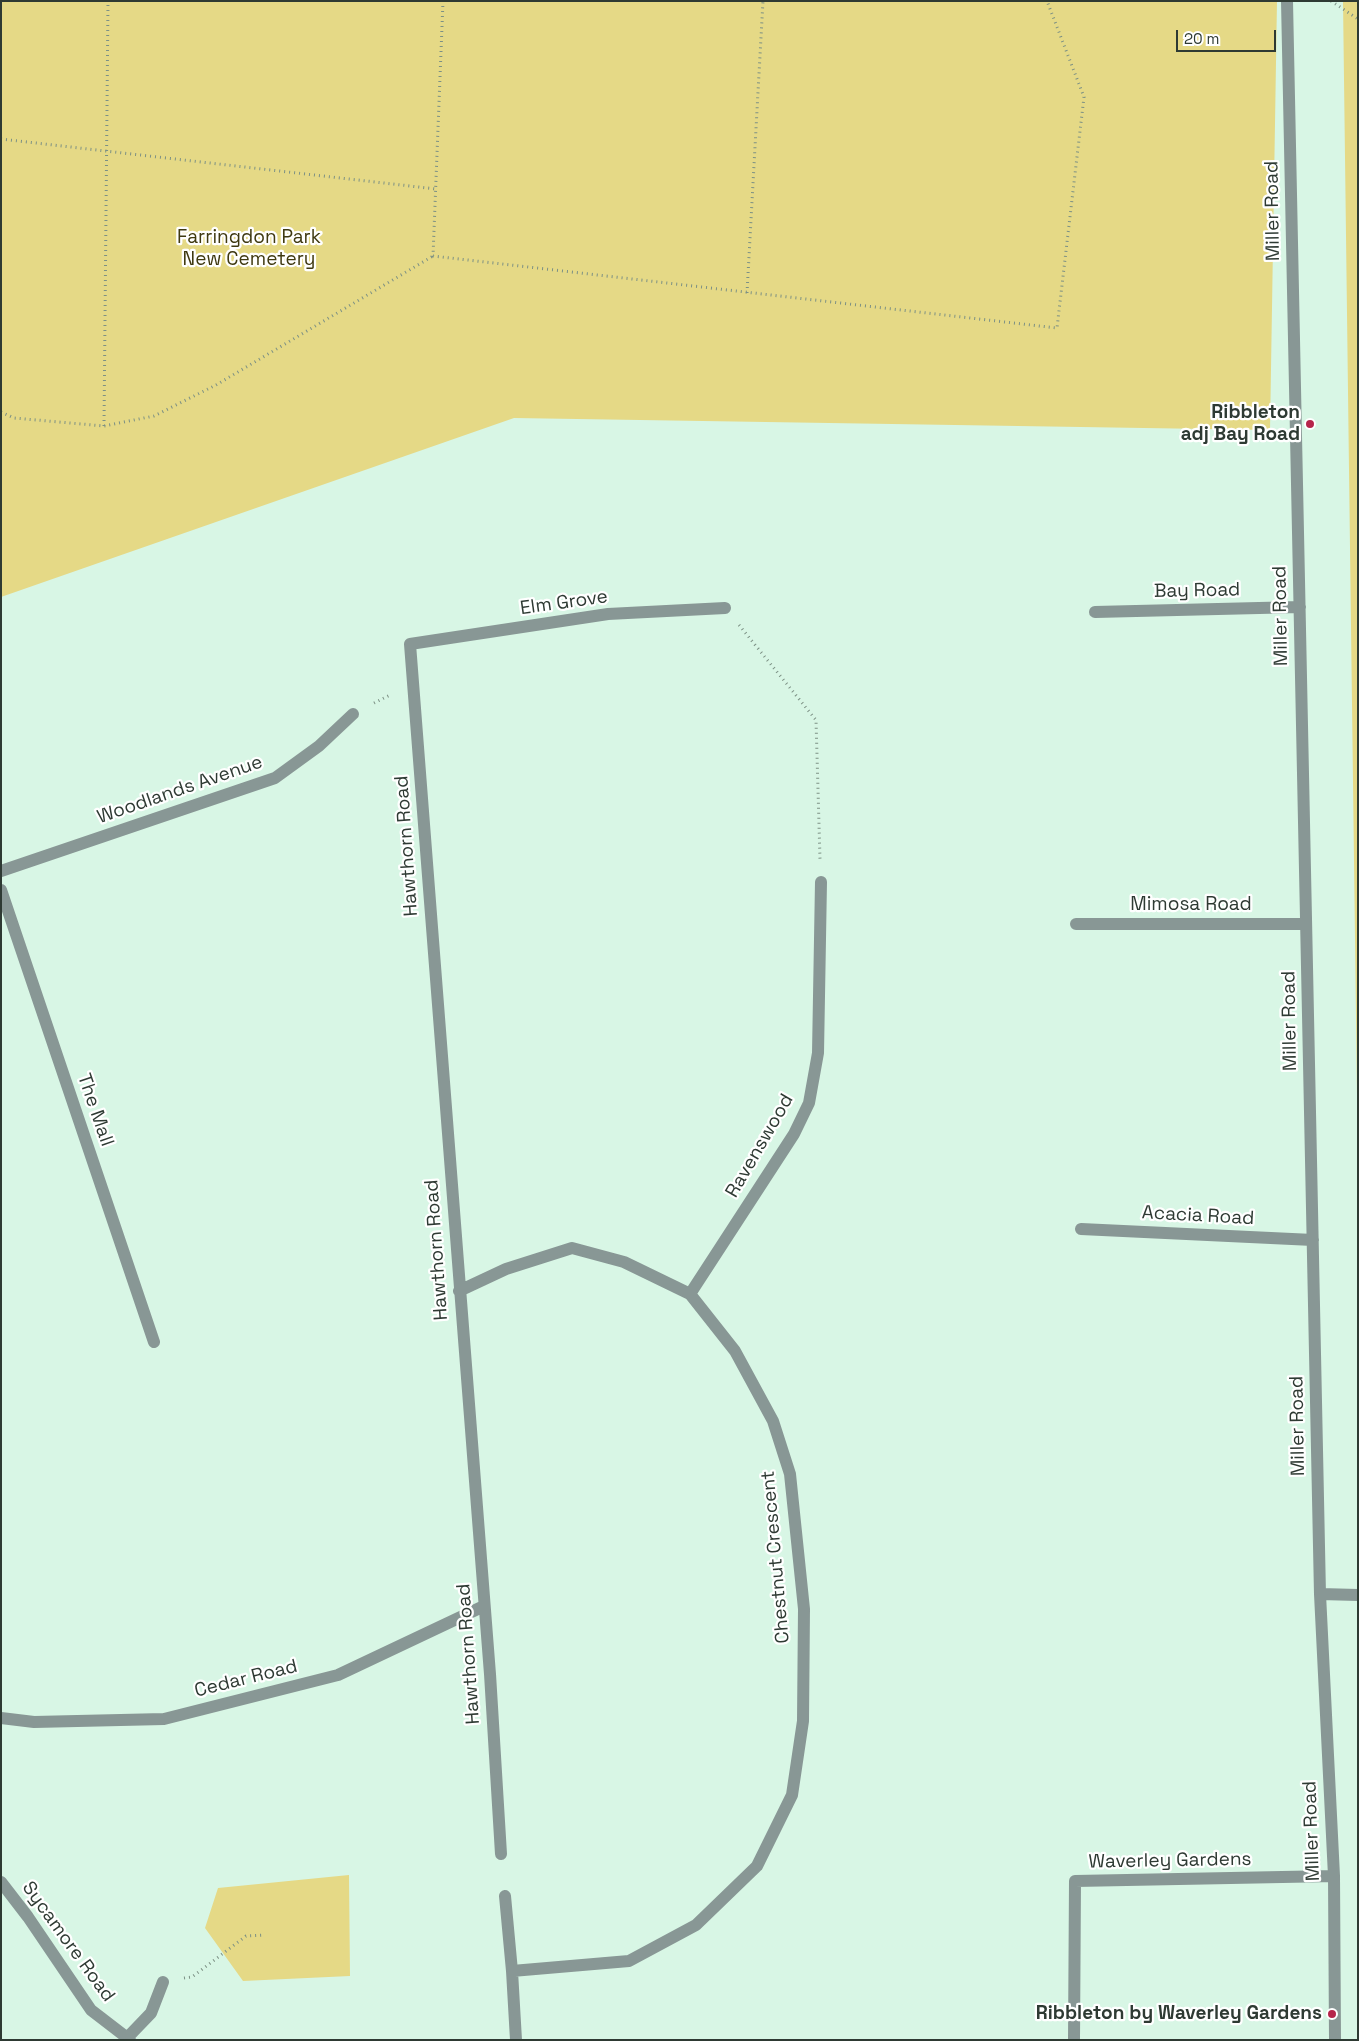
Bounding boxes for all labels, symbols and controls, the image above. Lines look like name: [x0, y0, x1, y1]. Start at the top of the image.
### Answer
scale bar: [1179, 20, 1279, 52]
text: 20 m: [1184, 29, 1219, 48]
street label: Miller Road: [1261, 161, 1285, 261]
park label: Farringdon Park New Cemetery: [177, 227, 321, 271]
place label: Ribbleton adj Bay Road: [1181, 402, 1300, 446]
marker: Ribbleton adj Bay Road: [1304, 418, 1316, 430]
street label: Miller Road: [1269, 566, 1293, 666]
street label: Bay Road: [1154, 579, 1240, 603]
street label: Elm Grove: [519, 586, 609, 620]
street label: Woodlands Avenue: [94, 751, 266, 829]
street label: Hawthorn Road: [391, 775, 423, 917]
street label: Mimosa Road: [1130, 894, 1252, 916]
street label: Miller Road: [1278, 971, 1302, 1071]
street label: The Mall: [72, 1071, 118, 1149]
street label: Ravenswood: [721, 1090, 799, 1202]
street label: Hawthorn Road: [421, 1179, 453, 1321]
street label: Acacia Road: [1141, 1202, 1255, 1230]
street label: Miller Road: [1286, 1376, 1310, 1476]
street label: Chestnut Crescent: [757, 1470, 795, 1644]
street label: Hawthorn Road: [453, 1583, 485, 1725]
street label: Cedar Road: [192, 1655, 300, 1703]
street label: Miller Road: [1299, 1780, 1325, 1882]
street label: Waverley Gardens: [1088, 1848, 1252, 1874]
street label: Sycamore Road: [17, 1877, 119, 2007]
place label: Ribbleton by Waverley Gardens: [1036, 2003, 1322, 2025]
marker: Ribbleton by Waverley Gardens: [1326, 2008, 1338, 2020]

